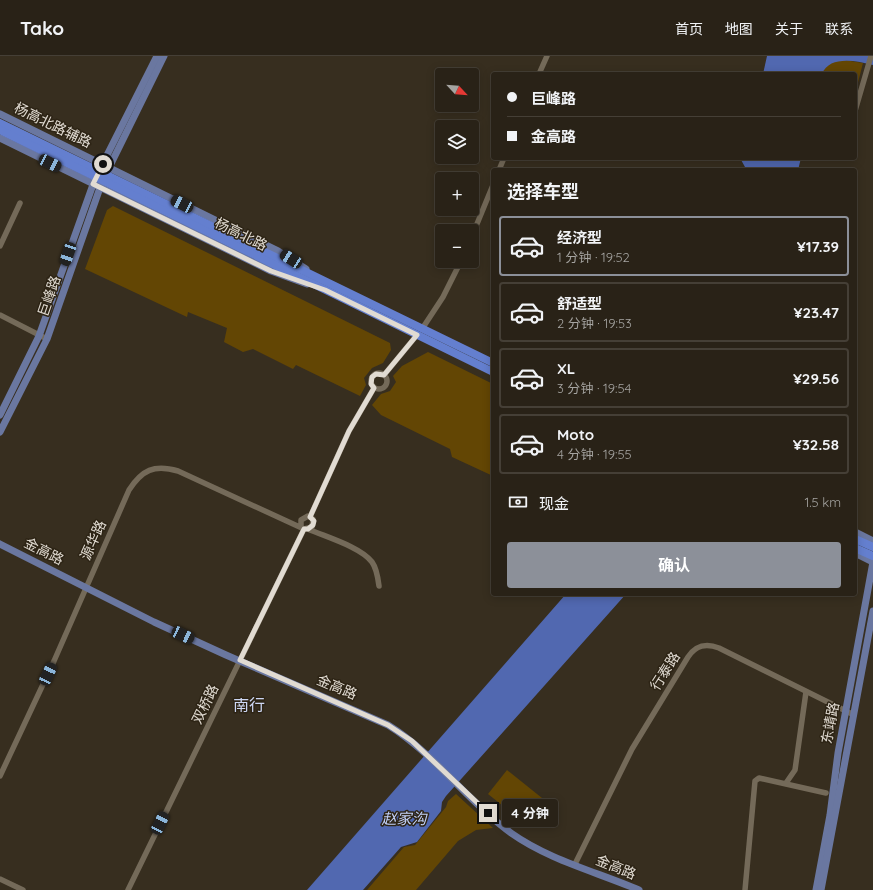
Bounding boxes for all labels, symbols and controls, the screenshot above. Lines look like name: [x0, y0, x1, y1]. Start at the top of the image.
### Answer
text: Tako: [20, 16, 64, 40]
text: 首页: [675, 20, 703, 38]
text: 地图: [725, 20, 753, 38]
text: 关于: [775, 20, 803, 38]
text: 联系: [825, 20, 853, 38]
north arrow: [435, 68, 479, 112]
map controls: [435, 68, 479, 268]
text: 巨峰路: [531, 89, 576, 108]
street label: 杨高北路辅路: [11, 98, 95, 152]
button: layers: [435, 120, 479, 164]
text: 金高路: [531, 127, 576, 146]
car: [37, 152, 63, 174]
route start: [94, 155, 112, 173]
button: +: [435, 172, 479, 216]
text: 选择车型: [507, 180, 579, 203]
car: [169, 193, 195, 215]
street label: 杨高北路: [212, 214, 270, 254]
button: −: [435, 224, 479, 268]
icon: car: [509, 228, 545, 264]
text: 经济型: [557, 228, 602, 247]
text: ¥17.39: [797, 237, 839, 256]
car: [58, 241, 78, 267]
car: [278, 247, 304, 271]
text: 1 分钟 · 19:52: [557, 249, 630, 265]
street label: 巨峰路: [34, 273, 64, 319]
icon: car: [509, 294, 545, 330]
text: 舒适型: [557, 294, 602, 313]
text: ¥23.47: [794, 303, 839, 322]
text: 2 分钟 · 19:53: [557, 315, 632, 331]
text: XL: [557, 359, 575, 378]
icon: car: [509, 360, 545, 396]
text: ¥29.56: [793, 369, 839, 388]
text: 3 分钟 · 19:54: [557, 380, 631, 396]
text: Moto: [557, 425, 594, 444]
icon: car: [509, 426, 545, 462]
text: ¥32.58: [793, 435, 839, 454]
text: 4 分钟 · 19:55: [557, 446, 632, 462]
icon: cash: [507, 491, 529, 513]
text: 现金: [539, 494, 569, 513]
text: 1.5 km: [804, 494, 841, 510]
street label: 源华路: [76, 517, 110, 563]
street label: 金高路: [21, 533, 67, 569]
button: 确认: [507, 542, 841, 588]
car: [170, 624, 196, 646]
street label: 行泰路: [646, 648, 684, 694]
car: [37, 661, 59, 687]
street label: 金高路: [314, 671, 360, 703]
street label: 双桥路: [188, 681, 222, 727]
district label: 南行: [233, 695, 265, 715]
street label: 东靖路: [817, 701, 843, 745]
callout: 4 分钟: [502, 799, 558, 827]
route end: [479, 804, 497, 822]
text: 4 分钟: [511, 805, 549, 821]
water label: 赵家沟: [381, 809, 428, 828]
car: [149, 810, 171, 836]
street label: 金高路: [593, 851, 639, 883]

